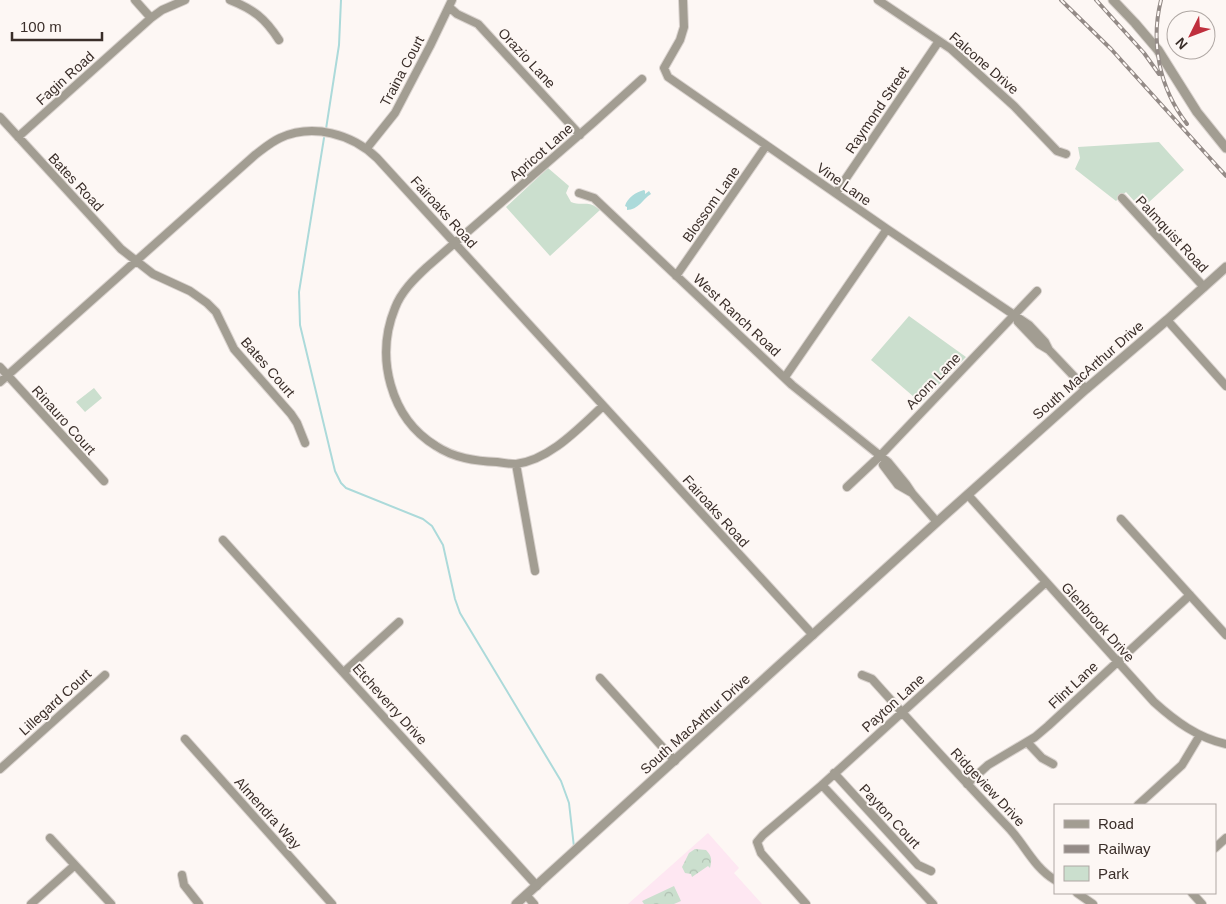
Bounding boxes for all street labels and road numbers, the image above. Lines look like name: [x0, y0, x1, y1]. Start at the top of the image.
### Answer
street label: Orazio Lane: [495, 25, 559, 91]
street label: Falcone Drive: [946, 29, 1022, 98]
street label: Traina Court: [377, 33, 427, 109]
street label: Fagin Road: [33, 48, 97, 108]
street label: Raymond Street: [842, 64, 912, 156]
street label: Apricot Lane: [506, 120, 576, 184]
street label: Bates Road: [45, 150, 107, 214]
street label: Vine Lane: [814, 159, 874, 209]
street label: Blossom Lane: [679, 163, 743, 245]
street label: Fairoaks Road: [408, 173, 480, 251]
street label: Palmquist Road: [1132, 192, 1212, 276]
street label: West Ranch Road: [690, 270, 784, 360]
street label: South MacArthur Drive: [1029, 317, 1147, 422]
street label: Bates Court: [238, 334, 298, 400]
street label: Acorn Lane: [902, 350, 964, 412]
street label: Rinauro Court: [29, 382, 99, 458]
street label: Fairoaks Road: [680, 472, 752, 550]
street label: Glenbrook Drive: [1058, 579, 1138, 665]
street label: Flint Lane: [1045, 658, 1101, 712]
street label: Etcheverry Drive: [349, 660, 431, 748]
street label: Lillegard Court: [16, 666, 94, 738]
street label: South MacArthur Drive: [637, 671, 753, 777]
street label: Payton Lane: [858, 671, 928, 735]
street label: Ridgeview Drive: [948, 745, 1028, 830]
street label: Almendra Way: [232, 774, 304, 852]
street label: Payton Court: [856, 781, 924, 851]

